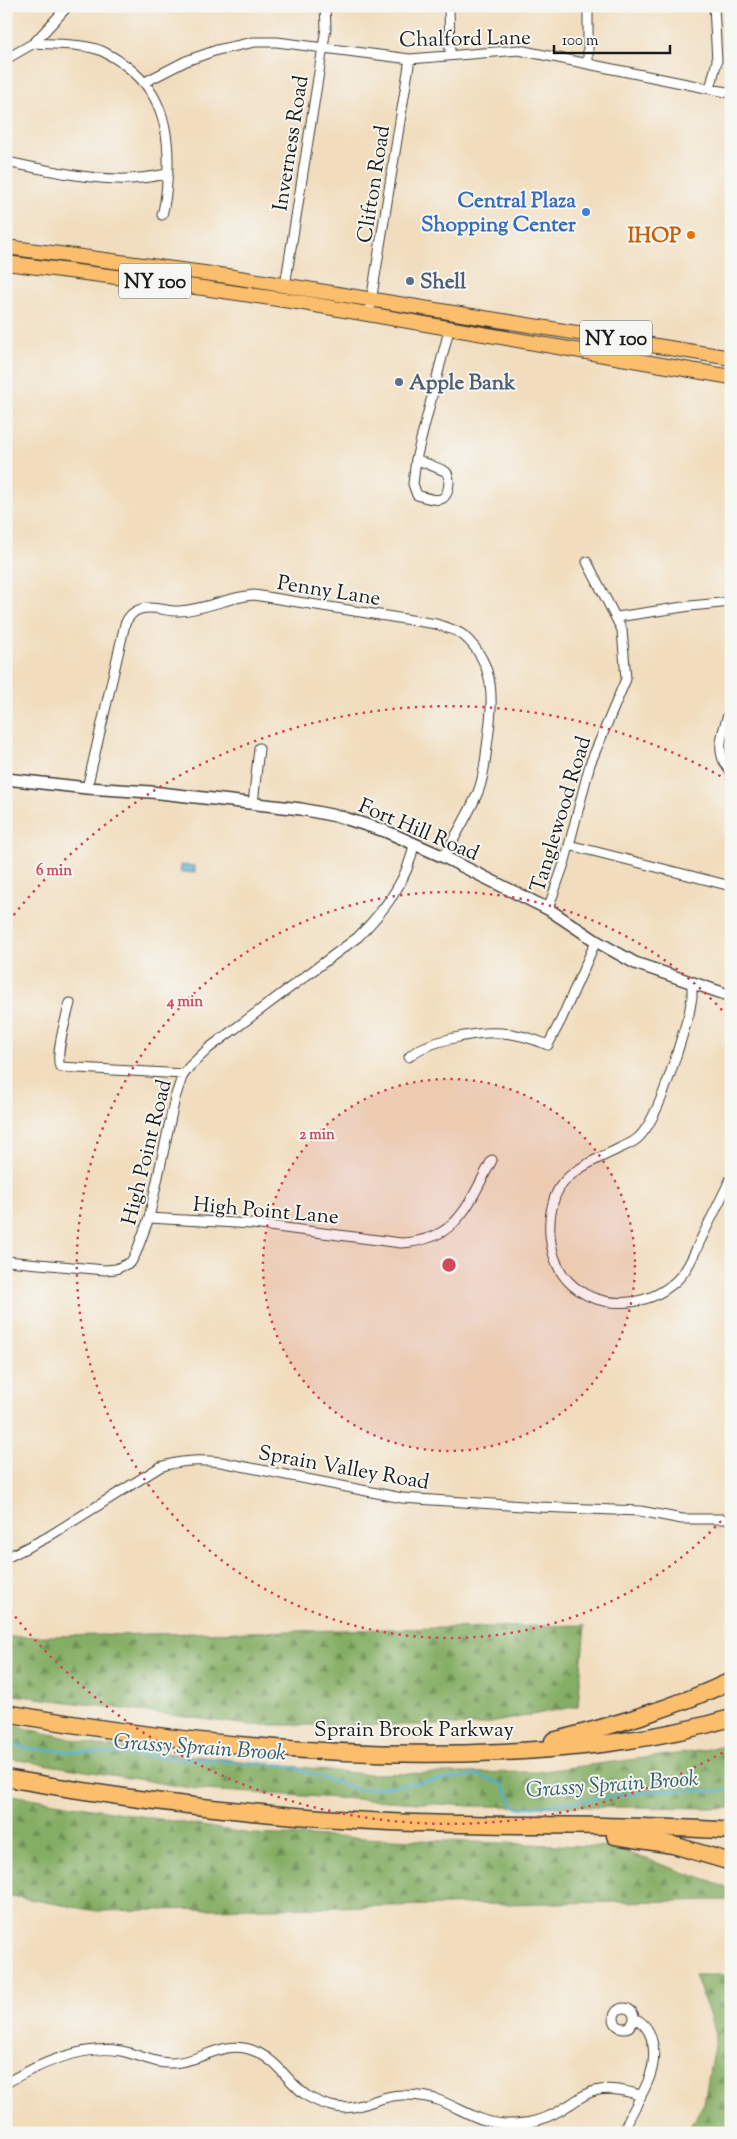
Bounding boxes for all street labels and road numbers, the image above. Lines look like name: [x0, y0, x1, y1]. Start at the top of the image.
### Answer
street label: Chalford Lane: [399, 24, 531, 56]
street label: Inverness Road: [266, 73, 318, 213]
street label: Clifton Road: [351, 123, 399, 245]
road number: NY 100: [119, 264, 191, 298]
road number: NY 100: [580, 320, 652, 356]
street label: Penny Lane: [275, 569, 382, 615]
street label: Tanglewood Road: [524, 733, 600, 896]
street label: Fort Hill Road: [353, 792, 483, 870]
street label: High Point Road: [115, 1076, 181, 1228]
street label: High Point Lane: [192, 1191, 340, 1233]
street label: Sprain Valley Road: [256, 1439, 432, 1499]
street label: Sprain Brook Parkway: [314, 1716, 514, 1746]

